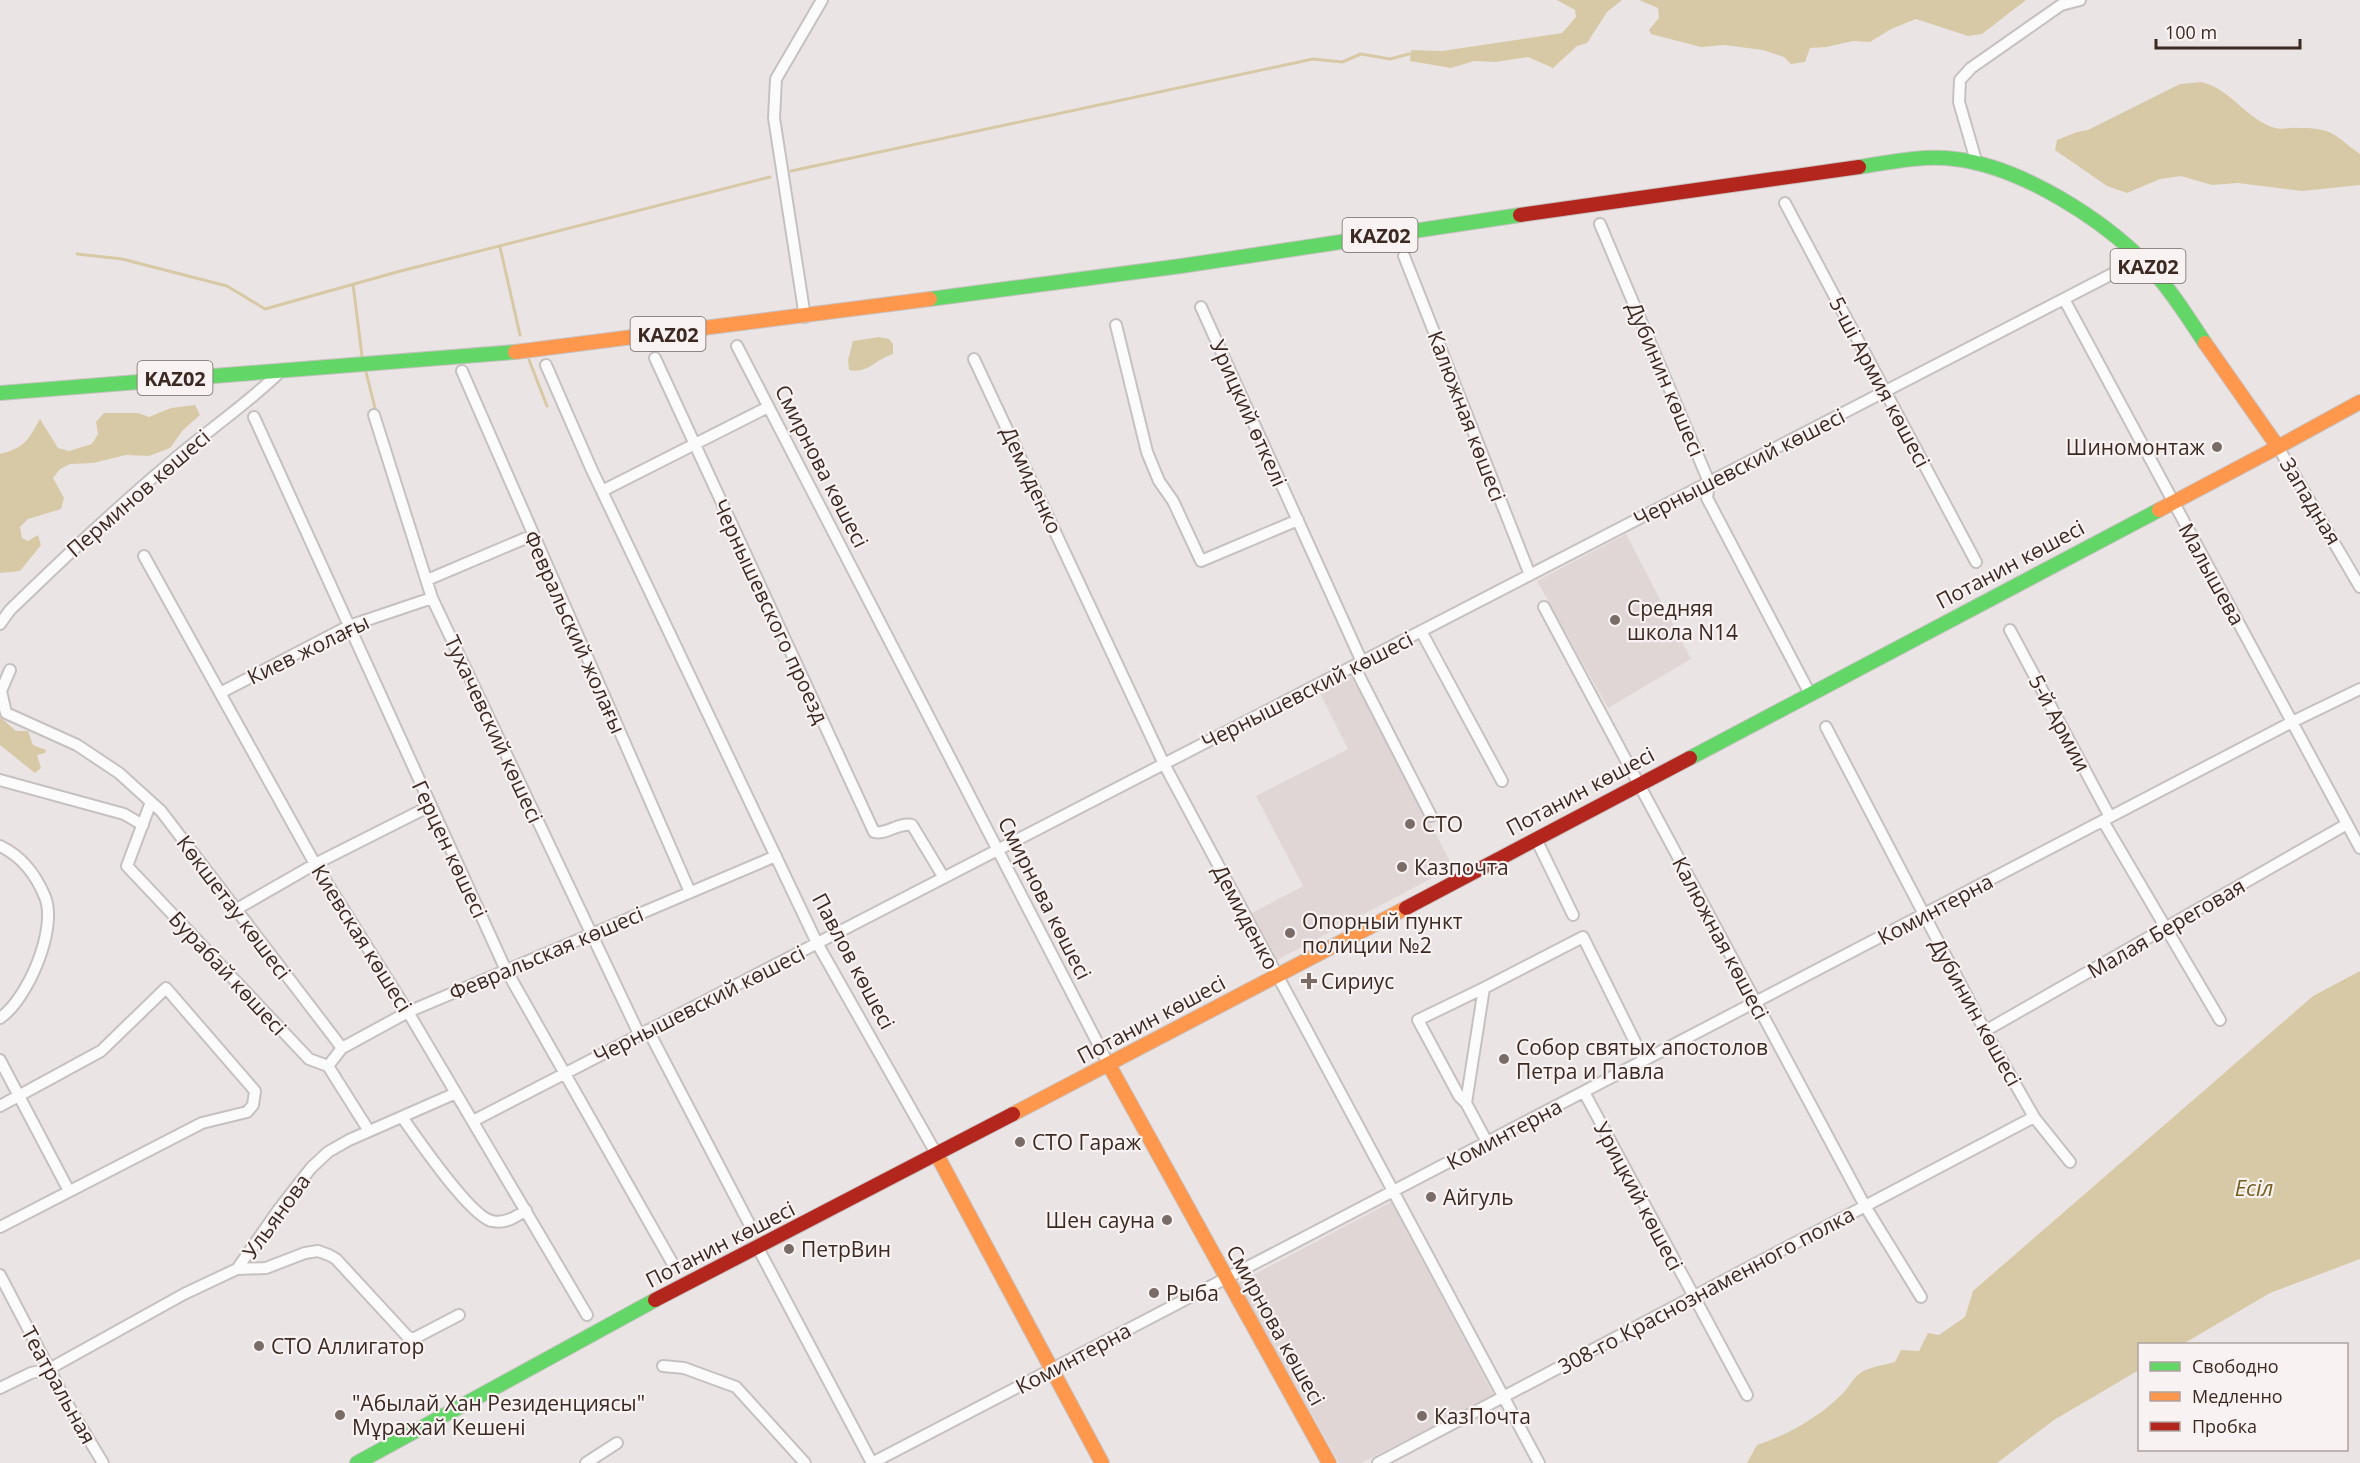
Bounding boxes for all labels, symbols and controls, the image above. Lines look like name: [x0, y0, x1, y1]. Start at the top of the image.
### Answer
scale bar: [2156, 12, 2300, 50]
text: 100 m: [2165, 20, 2217, 44]
road number: KAZ02: [1342, 218, 1418, 252]
road number: KAZ02: [2110, 249, 2186, 283]
street label: 5-ші Армия көшесі: [1823, 292, 1937, 472]
street label: Дубинин көшесі: [1621, 297, 1711, 461]
road number: KAZ02: [630, 317, 706, 351]
street label: Калюжная көшесі: [1422, 327, 1512, 505]
street label: Урицкий өткелі: [1204, 335, 1294, 491]
road number: KAZ02: [138, 361, 213, 395]
street label: Смирнова көшесі: [769, 380, 875, 552]
street label: Чернышевский көшесі: [1629, 402, 1849, 532]
street label: Демиденко: [995, 422, 1069, 538]
street label: Перминов көшесі: [60, 423, 216, 563]
place label: Шиномонтаж: [2066, 433, 2206, 461]
marker: Шиномонтаж: [2210, 440, 2224, 454]
street label: Западная: [2274, 452, 2348, 550]
street label: Чернышевского проезд: [707, 494, 835, 728]
street label: Потанин көшесі: [1931, 513, 2089, 615]
street label: Малышева: [2172, 518, 2252, 630]
street label: Февральский жолағы: [518, 526, 632, 738]
place label: Средняя школа N14: [1627, 594, 1738, 646]
street label: Киев жолағы: [242, 607, 374, 691]
marker: Средняя школа N14: [1608, 613, 1622, 627]
street label: Чернышевский көшесі: [1197, 625, 1417, 755]
street label: Тухачевский көшесі: [438, 631, 550, 827]
street label: 5-й Армии: [2023, 670, 2097, 776]
street label: Потанин көшесі: [1501, 740, 1659, 842]
street label: Герцен көшесі: [406, 776, 494, 922]
place label: СТО: [1422, 810, 1463, 838]
street label: Смирнова көшесі: [992, 812, 1098, 984]
marker: СТО: [1403, 817, 1417, 831]
street label: Көкшетау көшесі: [171, 829, 297, 985]
street label: Калюжная көшесі: [1666, 852, 1776, 1024]
place label: Казпочта: [1414, 853, 1509, 881]
street label: Киевская көшесі: [305, 859, 419, 1017]
street label: Демиденко: [1207, 859, 1285, 975]
marker: Казпочта: [1395, 860, 1409, 874]
street label: Коминтерна: [1872, 867, 1998, 951]
street label: Малая Береговая: [2082, 871, 2250, 985]
street label: Павлов көшесі: [806, 888, 902, 1034]
street label: Февральская көшесі: [445, 899, 647, 1007]
street label: Бурабай көшесі: [163, 905, 293, 1041]
place label: Опорный пункт полиции №2: [1302, 907, 1463, 959]
marker: Опорный пункт полиции №2: [1283, 926, 1297, 940]
street label: Дубинин көшесі: [1924, 933, 2028, 1091]
street label: Чернышевский көшесі: [589, 939, 809, 1069]
place label: Сириус: [1321, 967, 1394, 995]
street label: Потанин көшесі: [1072, 968, 1230, 1070]
marker: Сириус: [1302, 974, 1316, 988]
place label: Собор святых апостолов Петра и Павла: [1516, 1033, 1768, 1085]
marker: Собор святых апостолов Петра и Павла: [1497, 1052, 1511, 1066]
street label: Коминтерна: [1441, 1092, 1567, 1176]
street label: Урицкий көшесі: [1588, 1117, 1690, 1275]
place label: СТО Гараж: [1032, 1128, 1142, 1156]
marker: СТО Гараж: [1013, 1135, 1027, 1149]
street label: Ульянова: [236, 1168, 316, 1264]
water label: Есіл: [2235, 1172, 2274, 1202]
place label: Айгуль: [1443, 1183, 1514, 1211]
marker: Айгуль: [1424, 1190, 1438, 1204]
street label: Потанин көшесі: [640, 1194, 800, 1294]
street label: 308-го Краснознаменного полка: [1553, 1200, 1859, 1380]
place label: Шен сауна: [1046, 1206, 1155, 1234]
marker: Шен сауна: [1160, 1213, 1174, 1227]
place label: ПетрВин: [801, 1235, 891, 1263]
street label: Смирнова көшесі: [1220, 1240, 1332, 1410]
marker: ПетрВин: [782, 1242, 796, 1256]
place label: Рыба: [1166, 1279, 1219, 1307]
marker: Рыба: [1147, 1286, 1161, 1300]
street label: Коминтерна: [1010, 1316, 1136, 1400]
street label: Театральная: [15, 1321, 103, 1449]
place label: СТО Аллигатор: [271, 1332, 424, 1360]
marker: СТО Аллигатор: [252, 1339, 266, 1353]
legend: [2138, 1343, 2348, 1451]
text: Свободно: [2192, 1354, 2279, 1378]
text: Медленно: [2192, 1384, 2283, 1408]
place label: "Абылай Хан Резиденциясы" Мұражай Кешені: [352, 1389, 645, 1441]
place label: КазПочта: [1434, 1402, 1531, 1430]
marker: "Абылай Хан Резиденциясы" Мұражай Кешені: [333, 1408, 347, 1422]
marker: КазПочта: [1415, 1409, 1429, 1423]
text: Пробка: [2192, 1414, 2257, 1438]

